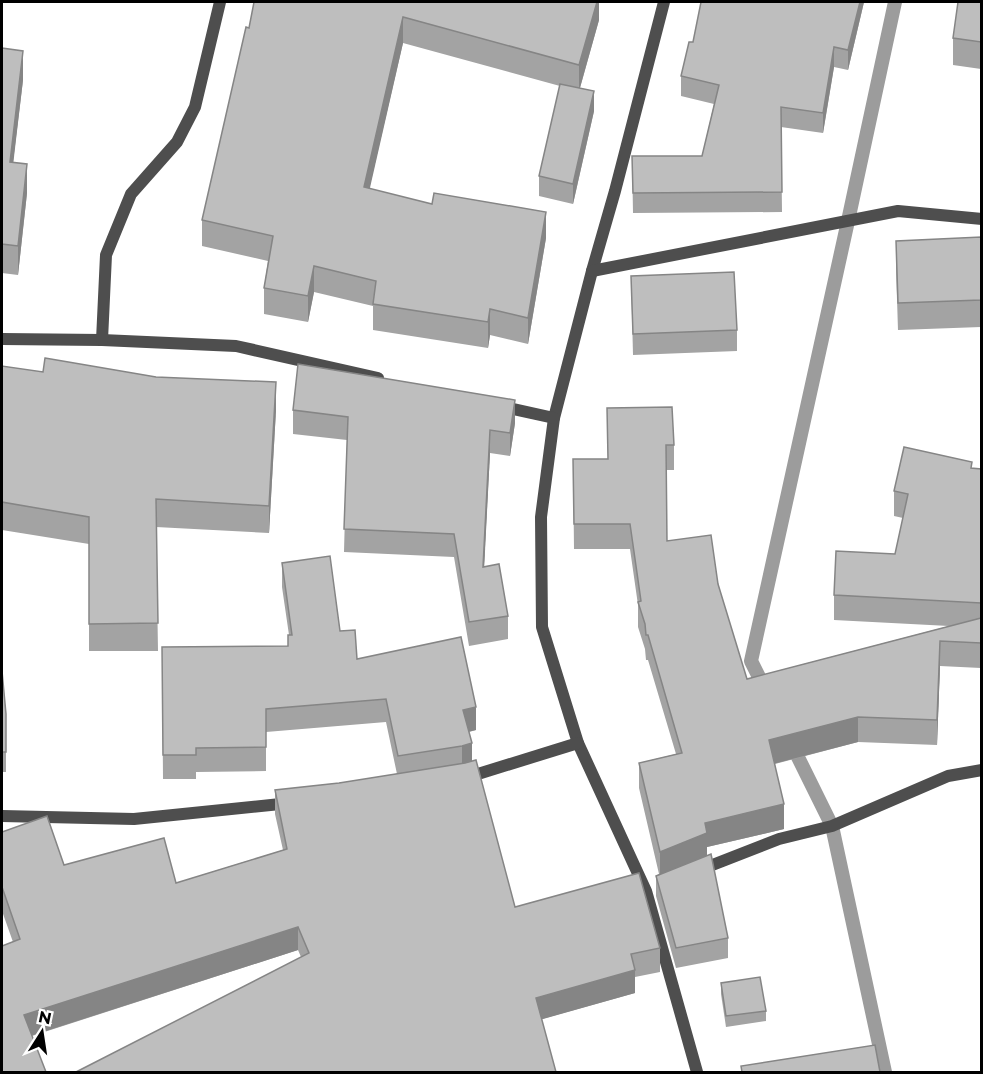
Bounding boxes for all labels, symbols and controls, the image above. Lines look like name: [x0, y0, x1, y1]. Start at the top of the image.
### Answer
north arrow: [12, 1002, 72, 1062]
text: N: [37, 1007, 53, 1028]

